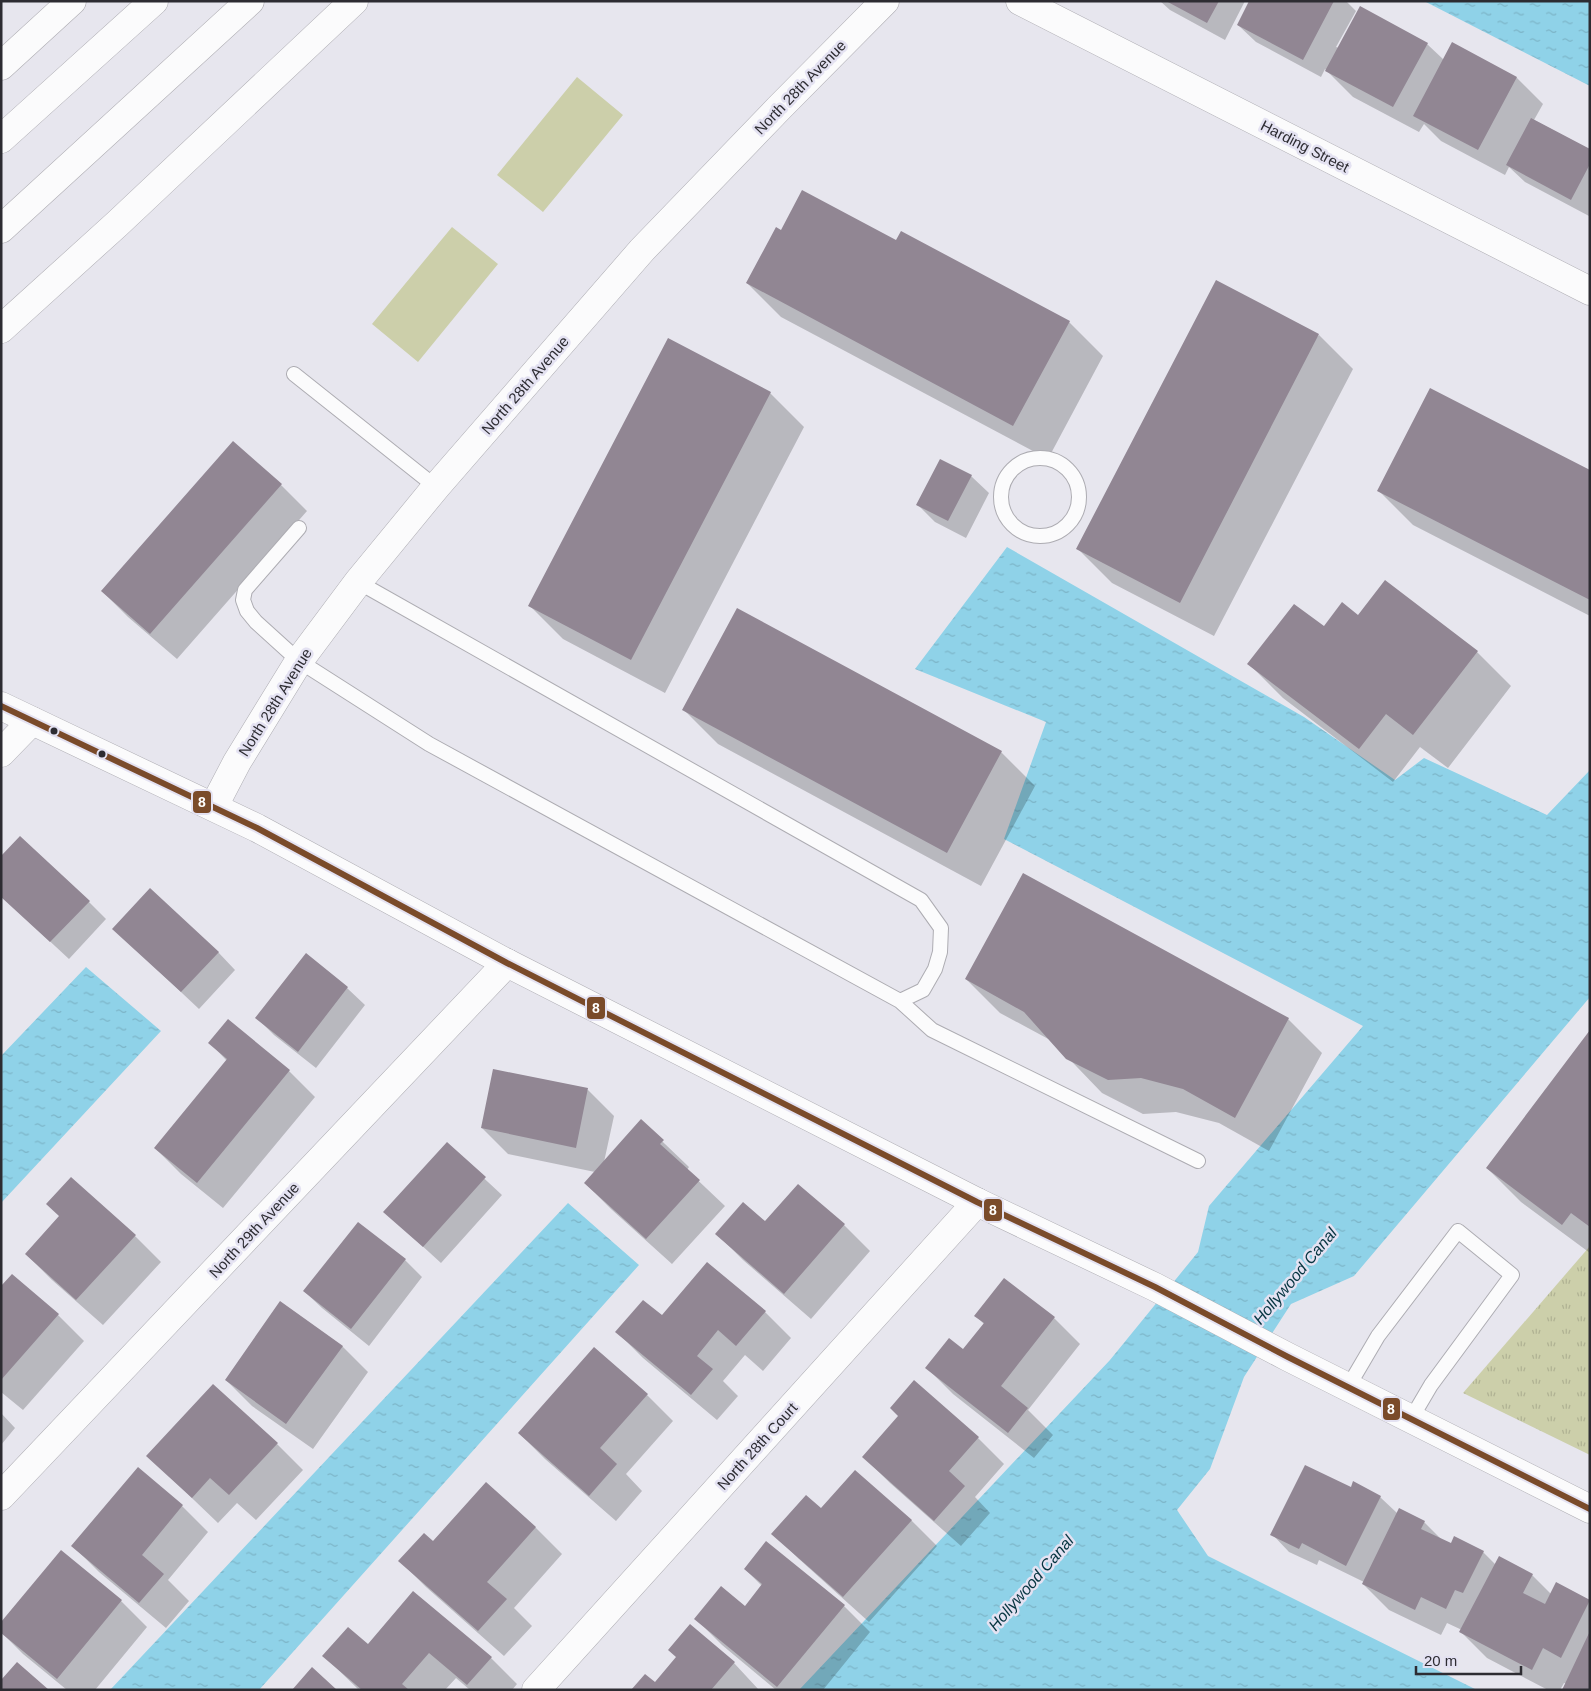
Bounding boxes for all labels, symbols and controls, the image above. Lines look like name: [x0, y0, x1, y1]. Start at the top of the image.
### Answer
street label: North 28th Avenue: [751, 37, 849, 137]
street label: Harding Street: [1258, 116, 1353, 176]
street label: North 28th Avenue: [478, 333, 572, 437]
street label: North 28th Avenue: [235, 645, 315, 759]
unlabelled marker: [49, 726, 59, 736]
unlabelled marker: [97, 749, 107, 759]
line badge: 8: [192, 790, 212, 814]
text: 8: [198, 794, 206, 810]
line badge: 8: [586, 996, 606, 1020]
text: 8: [592, 1000, 600, 1016]
street label: North 29th Avenue: [206, 1179, 302, 1281]
line badge: 8: [983, 1198, 1003, 1222]
text: 8: [989, 1202, 997, 1218]
water label: Hollywood Canal: [1250, 1224, 1340, 1327]
line badge: 8: [1382, 1397, 1401, 1421]
street label: North 28th Court: [714, 1398, 801, 1493]
text: 8: [1387, 1401, 1395, 1417]
water label: Hollywood Canal: [985, 1532, 1077, 1634]
scale bar: [1416, 1644, 1521, 1676]
text: 20 m: [1424, 1652, 1457, 1669]

